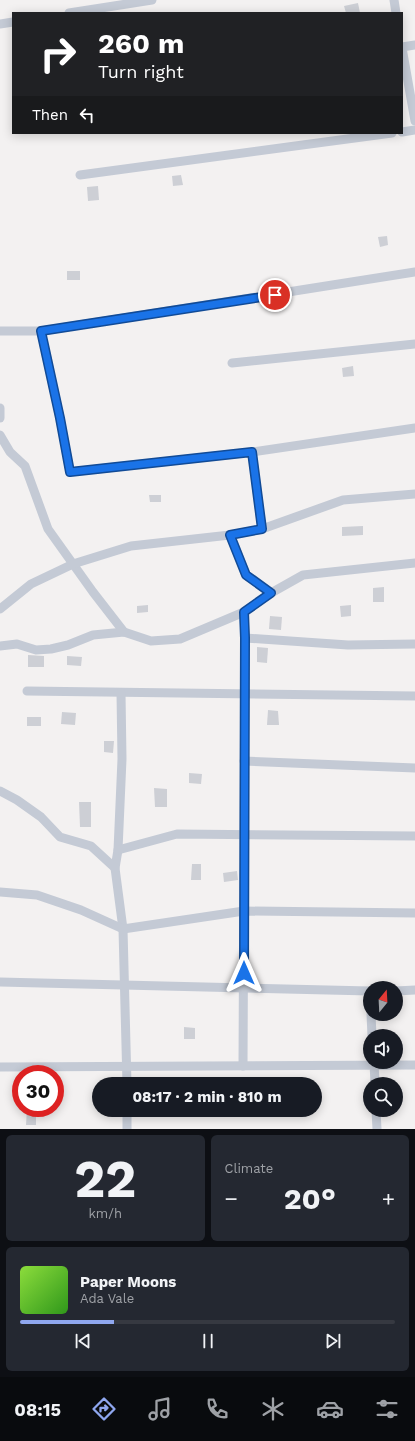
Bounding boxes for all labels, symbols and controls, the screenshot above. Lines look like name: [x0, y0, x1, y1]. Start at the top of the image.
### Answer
text: 260 m: [98, 27, 184, 60]
icon: right: [32, 28, 84, 80]
text: Turn right: [98, 61, 184, 82]
icon: left: [76, 104, 98, 126]
text: Then: [32, 106, 68, 124]
pin: [258, 278, 292, 312]
icon: arrive: [264, 284, 286, 306]
position arrow: [223, 952, 265, 994]
north arrow: [363, 981, 403, 1021]
map controls: [363, 981, 403, 1117]
button: sound: [363, 1029, 403, 1069]
speed limit sign: 30: [12, 1065, 64, 1117]
button: search: [363, 1077, 403, 1117]
text: 08:17 · 2 min · 810 m: [132, 1088, 282, 1106]
text: 22: [74, 1149, 136, 1210]
text: Climate: [225, 1161, 273, 1176]
text: 20°: [284, 1181, 336, 1216]
text: −: [225, 1186, 238, 1211]
text: +: [382, 1186, 395, 1211]
text: km/h: [89, 1206, 122, 1221]
text: Paper Moons: [80, 1273, 176, 1291]
text: Ada Vale: [80, 1291, 134, 1306]
icon: previous: [72, 1330, 94, 1352]
icon: pause: [197, 1330, 219, 1352]
icon: next: [322, 1330, 344, 1352]
icon: directions: [90, 1395, 118, 1423]
icon: music: [146, 1395, 174, 1423]
icon: phone: [203, 1395, 231, 1423]
icon: climate: [259, 1395, 287, 1423]
icon: car: [316, 1395, 344, 1423]
icon: filters: [373, 1395, 401, 1423]
text: 08:15: [14, 1399, 61, 1420]

